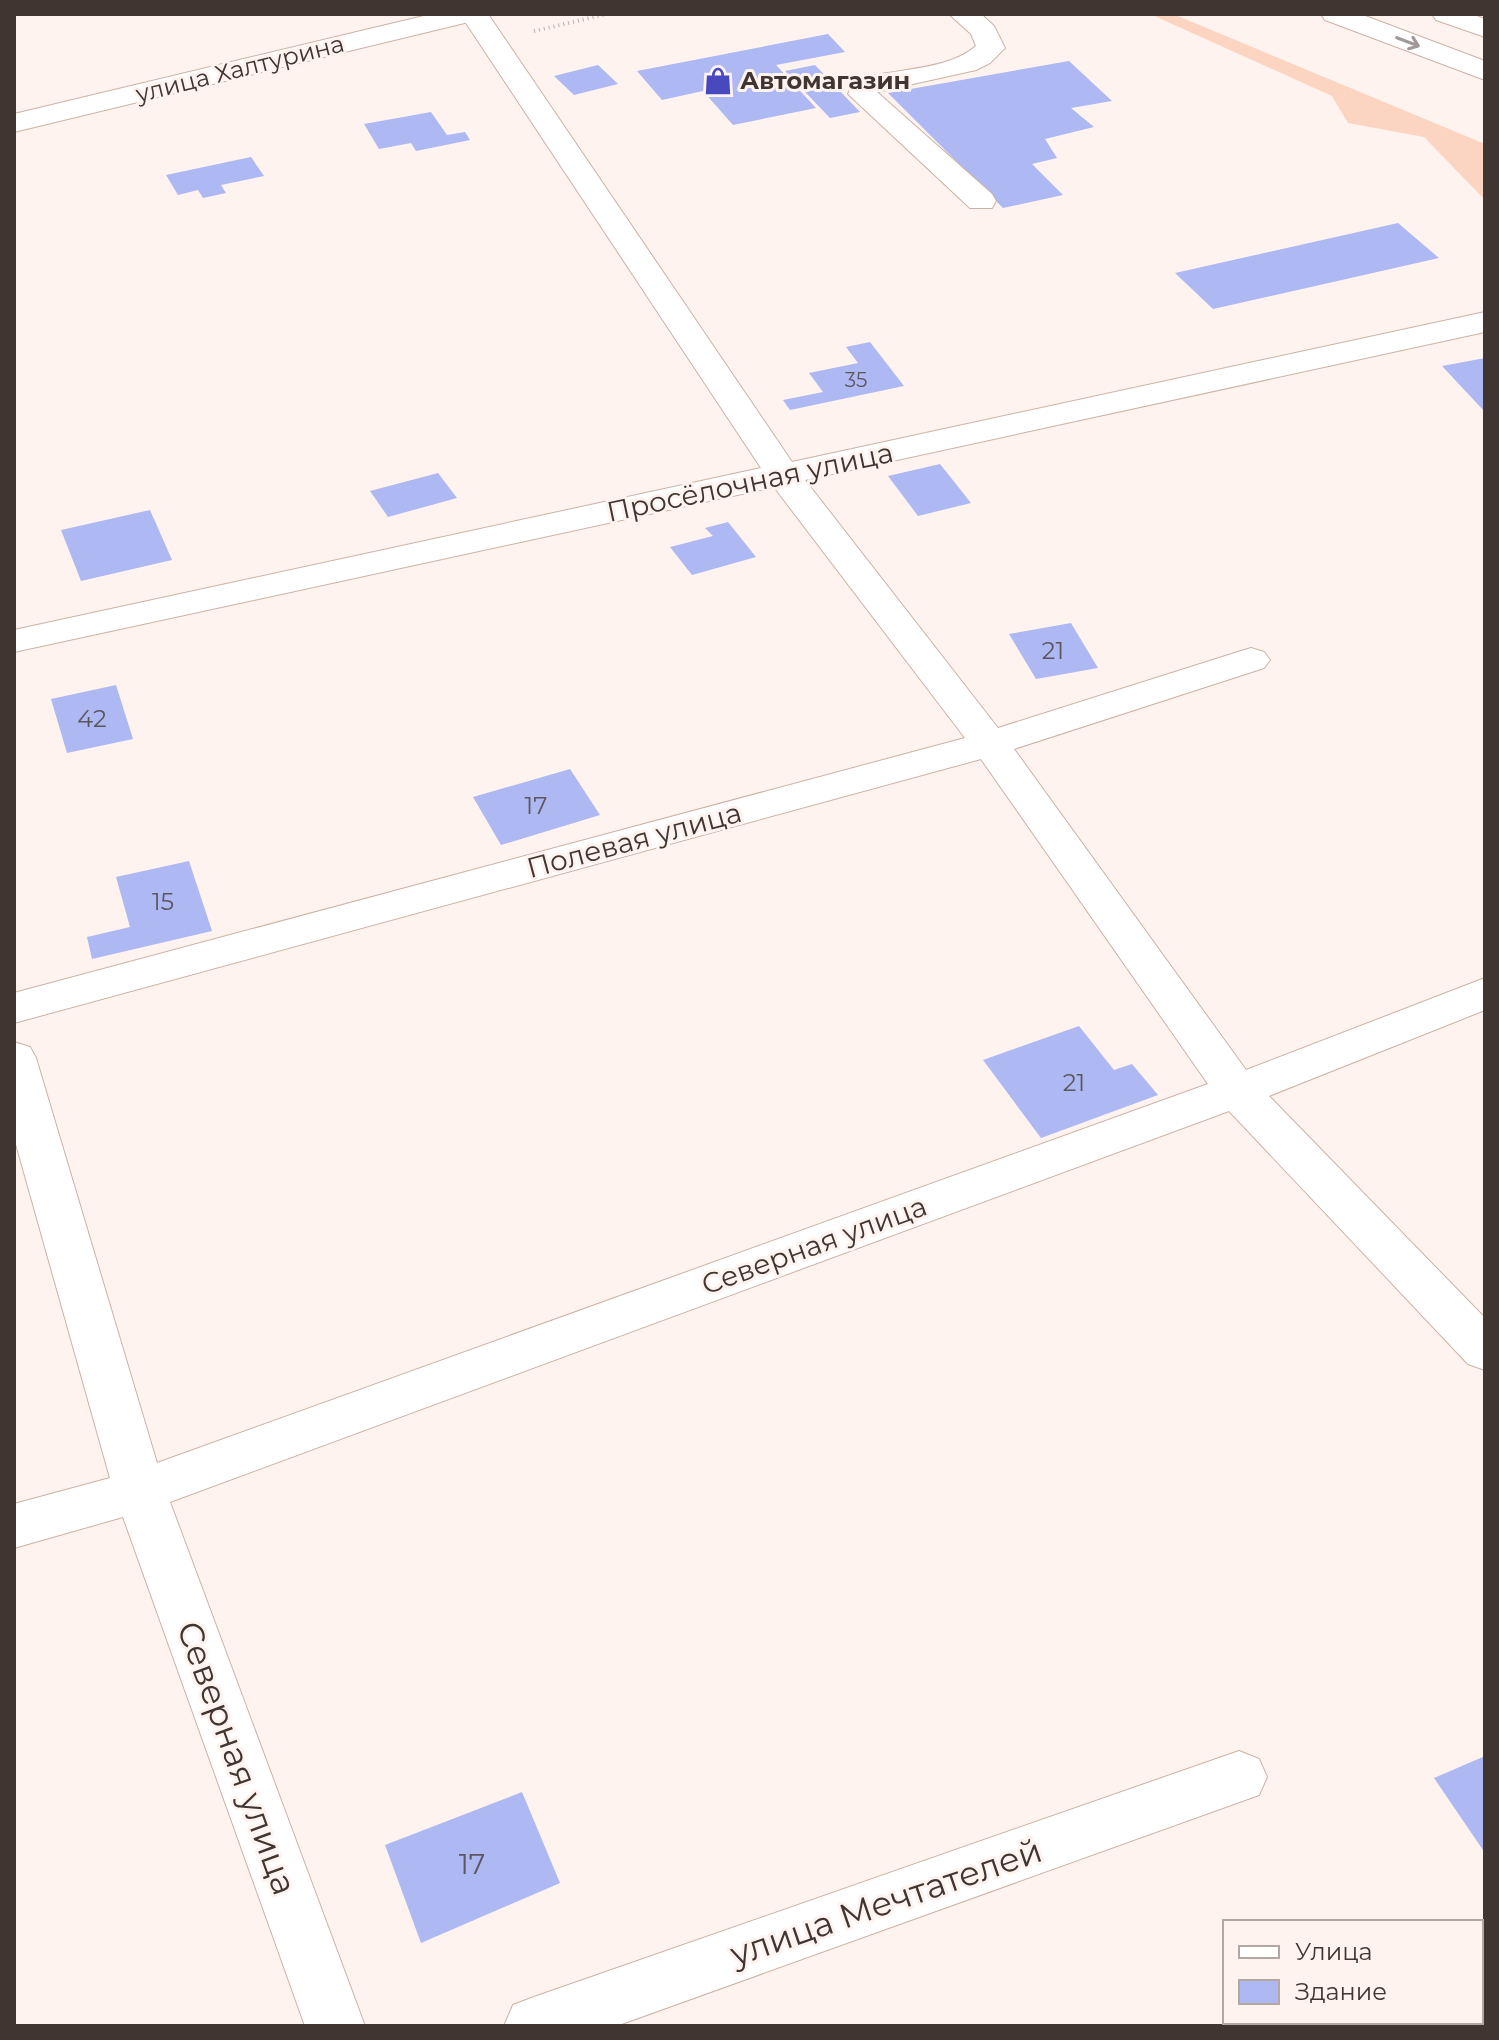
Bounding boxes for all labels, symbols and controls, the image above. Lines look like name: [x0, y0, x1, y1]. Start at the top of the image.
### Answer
street label: улица Халтурина: [132, 29, 347, 109]
one-way arrow: [1395, 36, 1420, 50]
shop icon: Автомагазин: [703, 66, 733, 96]
place label: Автомагазин: [740, 66, 910, 95]
house number: 35: [845, 368, 867, 392]
street label: Просёлочная улица: [604, 435, 896, 529]
house number: 21: [1042, 636, 1064, 665]
house number: 42: [77, 704, 107, 733]
house number: 17: [525, 791, 547, 820]
street label: Полевая улица: [523, 795, 745, 885]
house number: 15: [152, 887, 174, 916]
house number: 21: [1063, 1068, 1085, 1097]
street label: Северная улица: [697, 1188, 931, 1302]
street label: Северная улица: [168, 1615, 306, 1901]
street label: улица Мечтателей: [724, 1829, 1047, 1975]
house number: 17: [459, 1847, 485, 1881]
legend: [1223, 1920, 1483, 2024]
text: Улица: [1295, 1937, 1373, 1966]
text: Здание: [1295, 1977, 1387, 2006]

